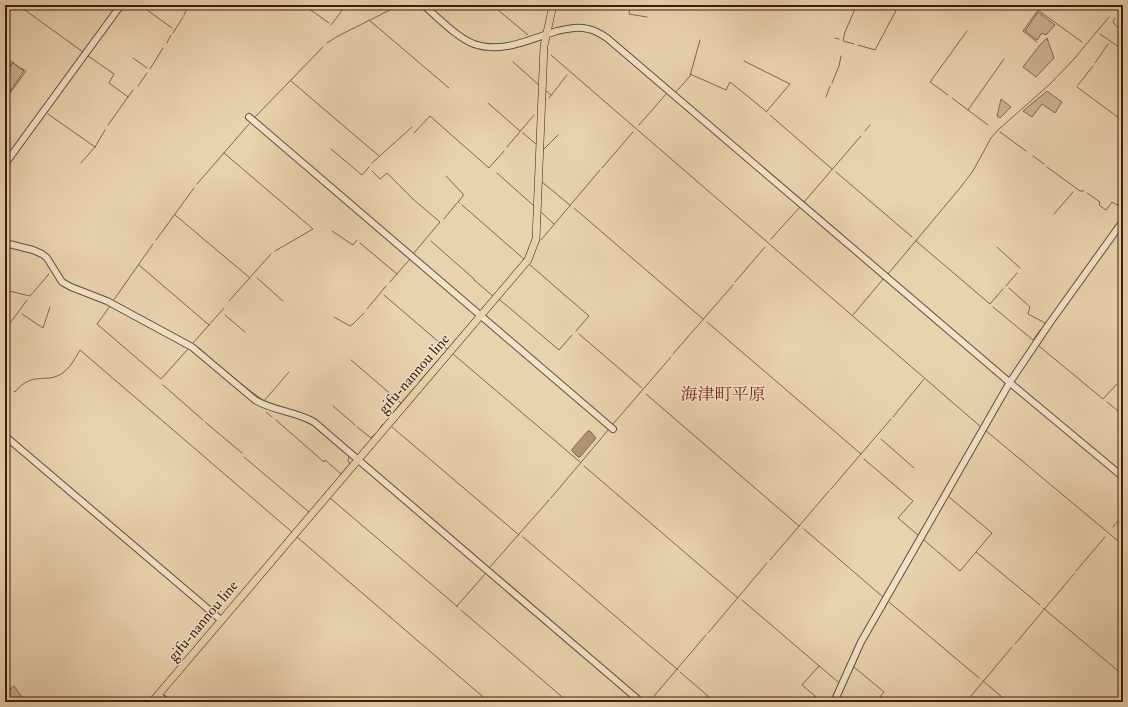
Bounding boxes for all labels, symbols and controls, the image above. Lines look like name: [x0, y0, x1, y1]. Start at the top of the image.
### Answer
street label: gifu-nannou line: [374, 330, 454, 418]
district label: 海津町平原: [681, 384, 766, 405]
street label: gifu-nannou line: [164, 577, 242, 665]

